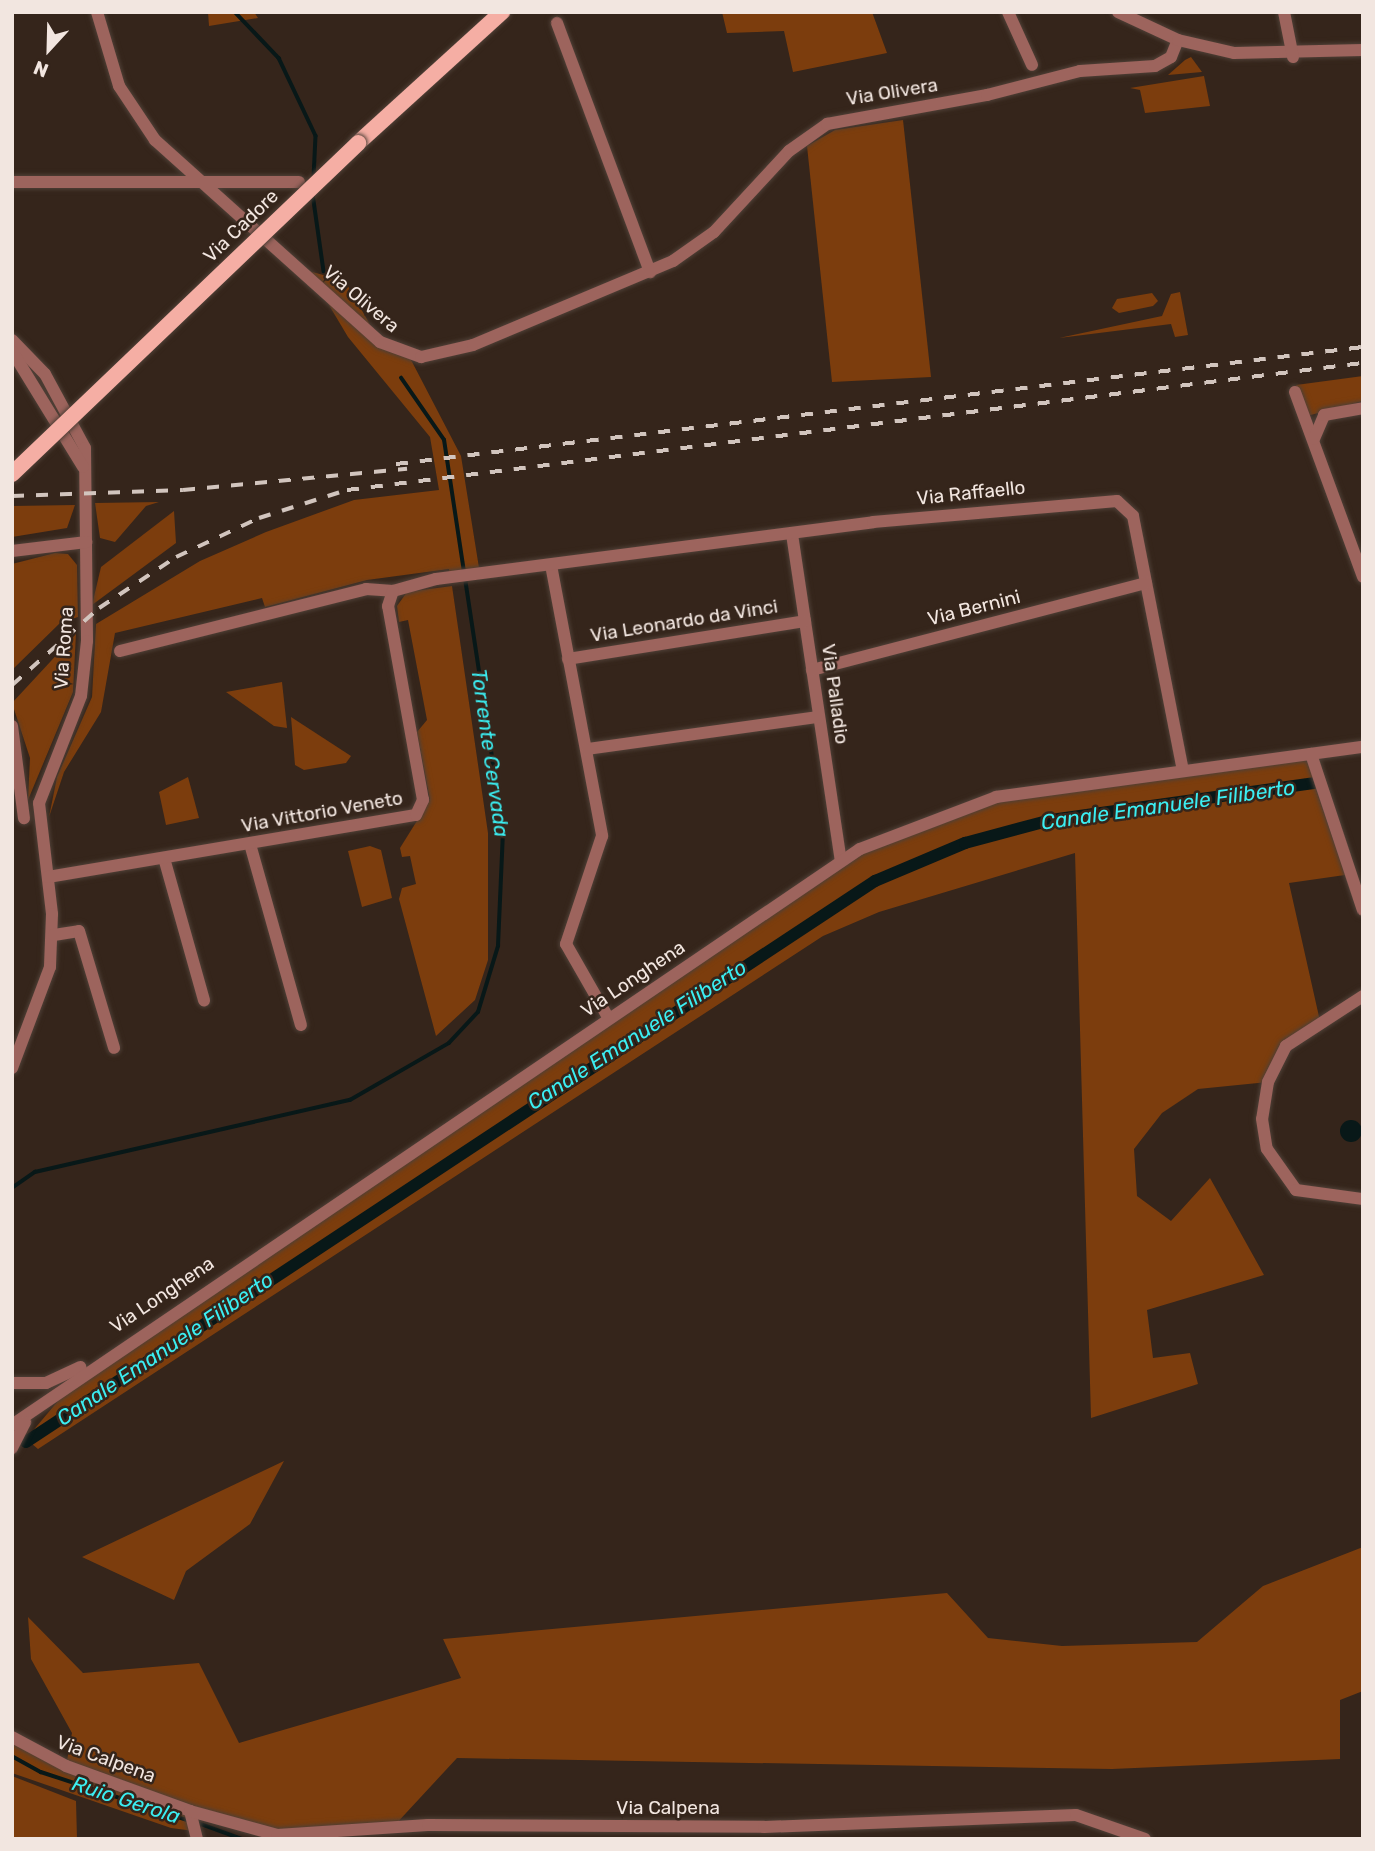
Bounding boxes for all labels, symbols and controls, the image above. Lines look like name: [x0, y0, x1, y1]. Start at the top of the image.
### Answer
north arrow: [14, 14, 84, 84]
text: N: [30, 56, 52, 82]
street label: Via Olivera: [845, 73, 939, 111]
street label: Via Cadore: [199, 185, 283, 267]
street label: Via Olivera: [318, 261, 404, 337]
street label: Via Raffaello: [915, 476, 1027, 510]
street label: Via Bernini: [925, 585, 1023, 631]
street label: Via Leonardo da Vinci: [588, 595, 780, 647]
street label: Via Roma: [50, 606, 78, 690]
street label: Via Palladio: [817, 642, 853, 746]
water label: Torrente Cervada: [466, 667, 514, 839]
water label: Canale Emanuele Filiberto: [1039, 775, 1297, 835]
street label: Via Vittorio Veneto: [239, 786, 405, 838]
street label: Via Longhena: [577, 936, 689, 1022]
water label: Canale Emanuele Filiberto: [523, 955, 751, 1115]
street label: Via Longhena: [106, 1252, 218, 1338]
water label: Canale Emanuele Filiberto: [52, 1267, 278, 1431]
street label: Via Calpena: [53, 1731, 159, 1787]
water label: Ruio Gerola: [69, 1771, 183, 1829]
street label: Via Calpena: [616, 1797, 720, 1819]

